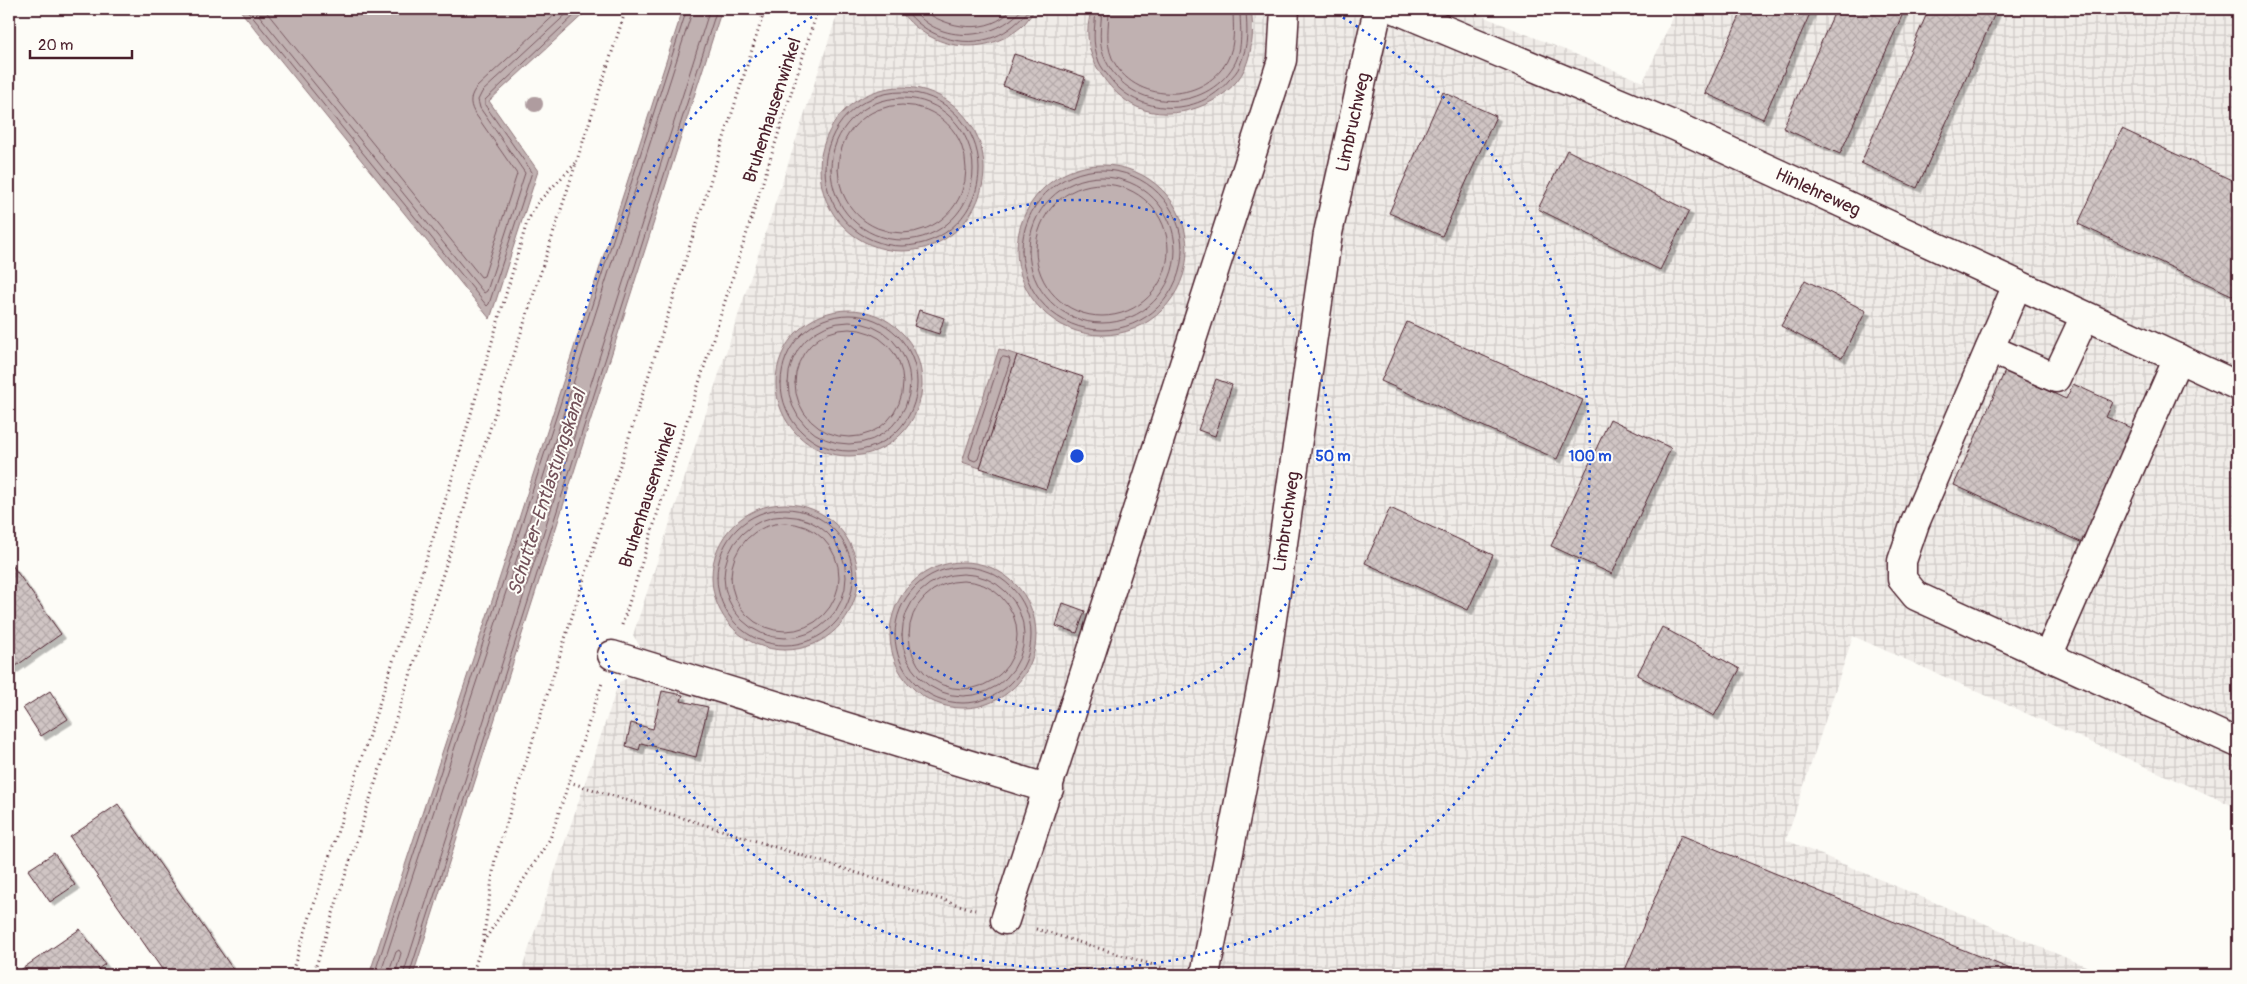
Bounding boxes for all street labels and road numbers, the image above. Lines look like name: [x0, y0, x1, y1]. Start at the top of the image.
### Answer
street label: Bruhenhausenwinkel: [738, 35, 807, 186]
street label: Limbruchweg: [1331, 70, 1375, 174]
street label: Hinlehreweg: [1772, 163, 1864, 222]
street label: Bruhenhausenwinkel: [614, 420, 683, 571]
street label: Limbruchweg: [1268, 470, 1305, 573]

